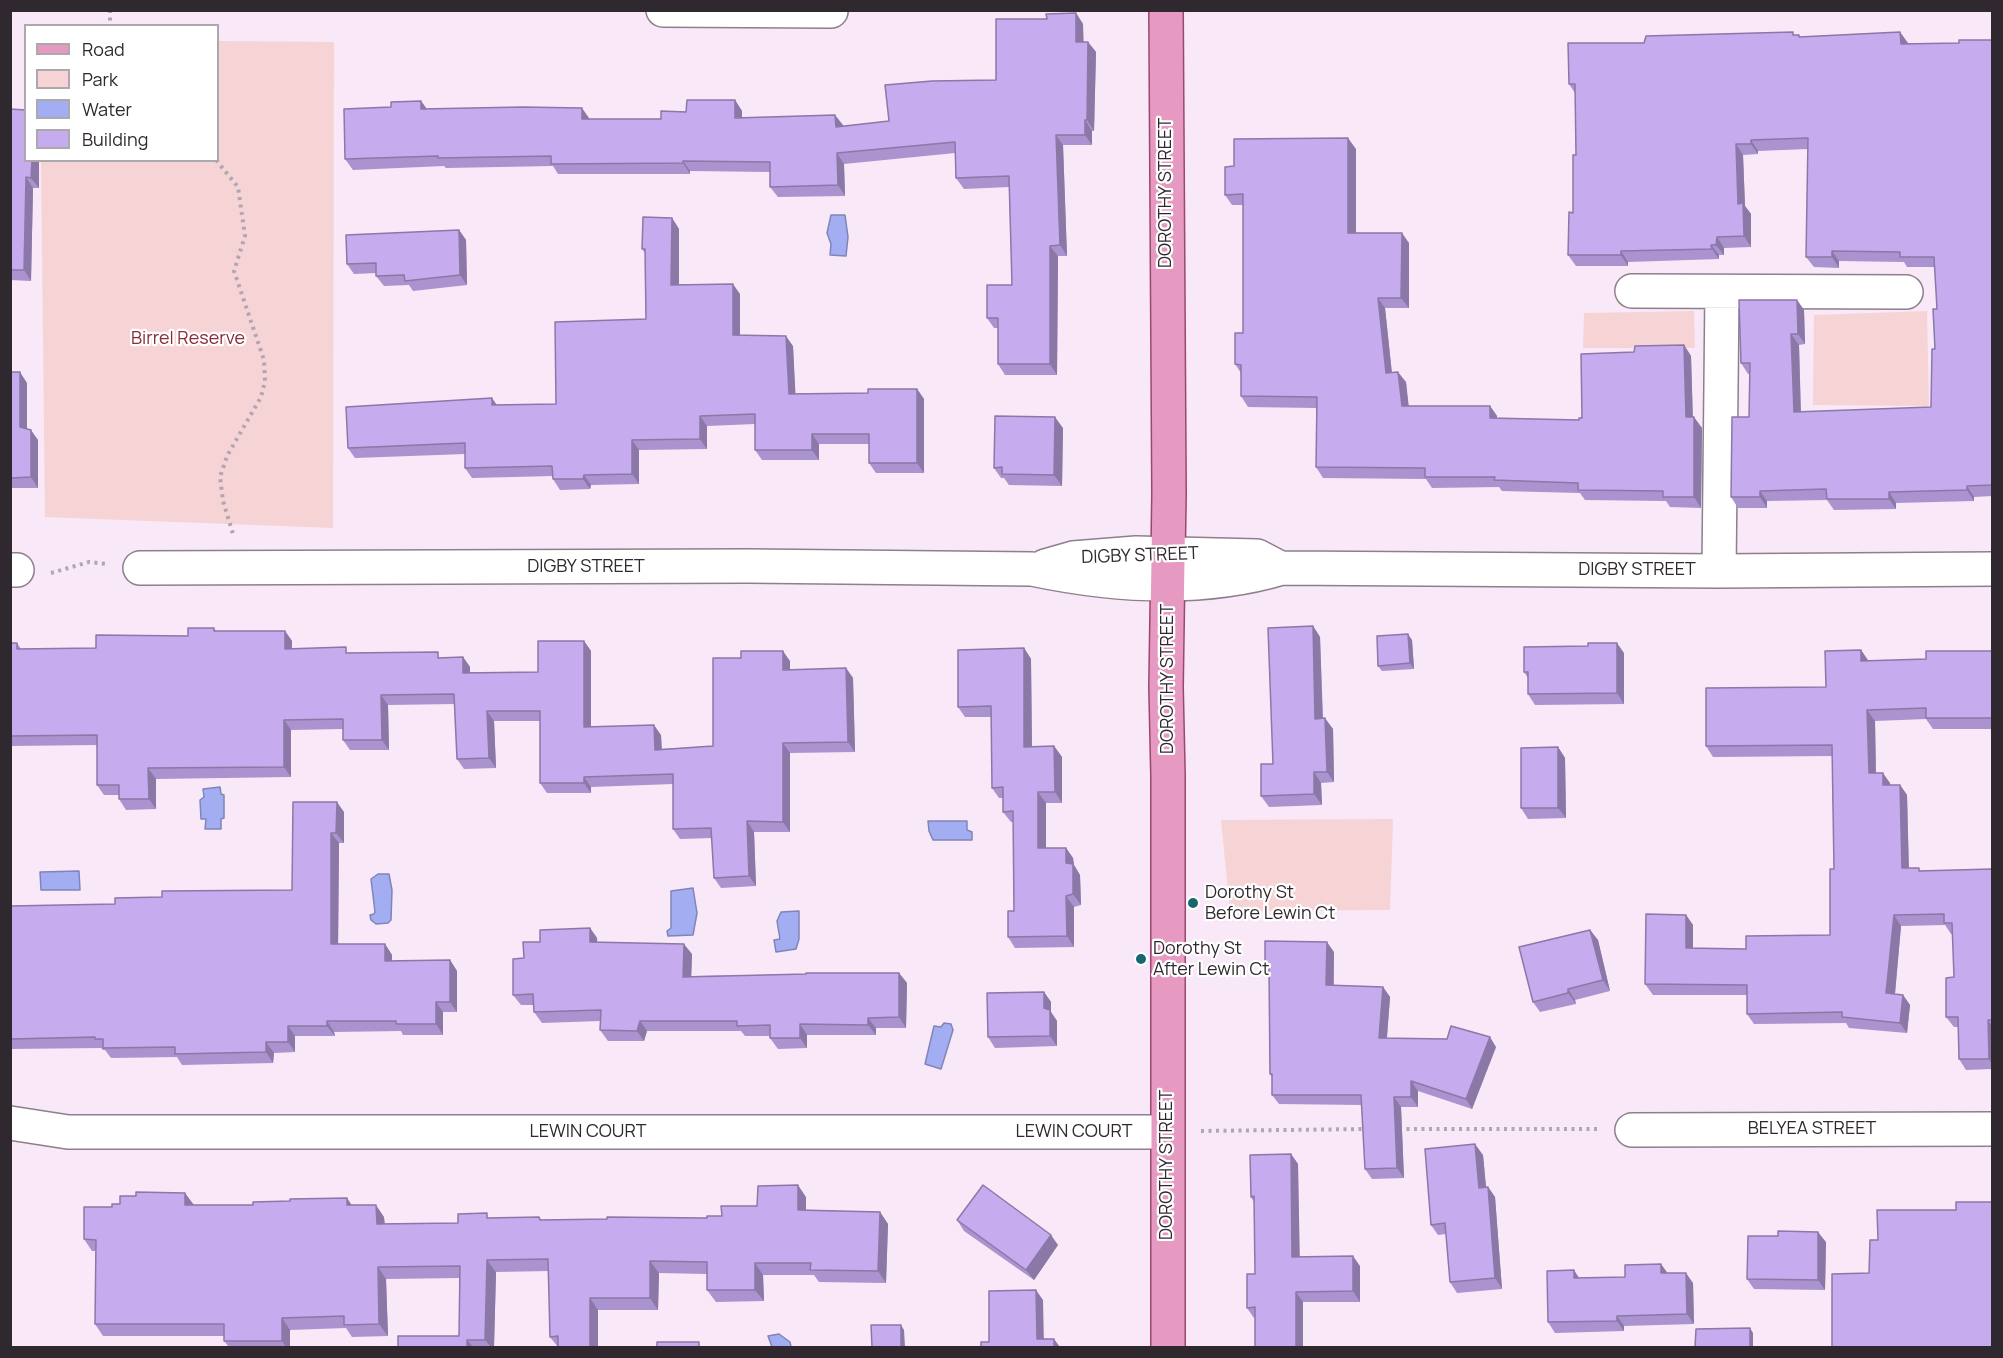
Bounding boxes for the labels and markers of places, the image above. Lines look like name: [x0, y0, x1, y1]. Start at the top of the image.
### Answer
place label: Dorothy St Before Lewin Ct: [1205, 882, 1335, 924]
marker: Dorothy St Before Lewin Ct: [1186, 896, 1200, 910]
place label: Dorothy St After Lewin Ct: [1153, 938, 1270, 980]
marker: Dorothy St After Lewin Ct: [1134, 952, 1148, 966]

